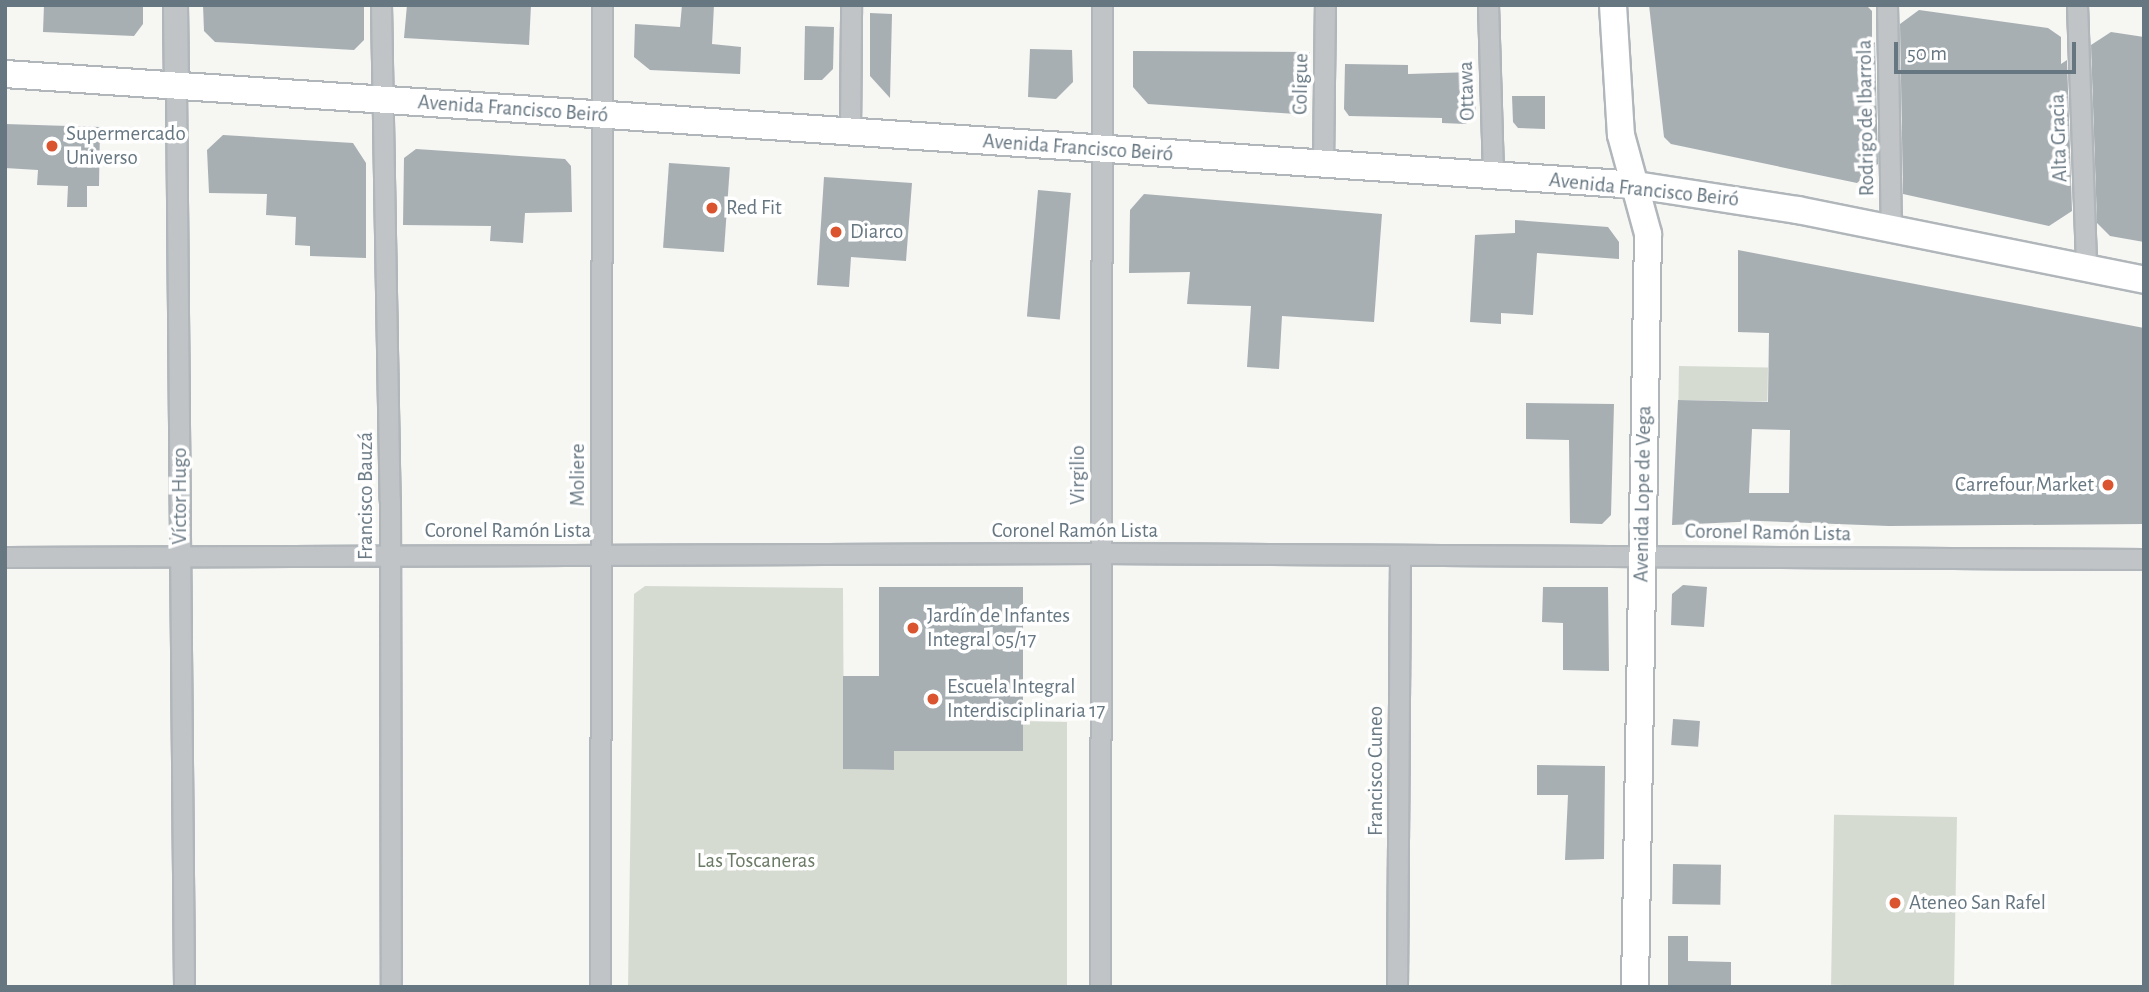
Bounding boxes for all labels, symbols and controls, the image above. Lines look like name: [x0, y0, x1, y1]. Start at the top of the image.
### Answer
scale bar: [1897, 28, 2079, 72]
street label: Rodrigo de Ibarrola: [1852, 39, 1880, 197]
text: 50 m: [1907, 43, 1947, 64]
street label: Coligue: [1288, 53, 1314, 115]
street label: Ottawa: [1453, 61, 1481, 121]
street label: Avenida Francisco Beiró: [417, 90, 609, 128]
street label: Alta Gracia: [2045, 93, 2073, 183]
place label: Supermercado Universo: [66, 121, 186, 171]
street label: Avenida Francisco Beiró: [982, 129, 1174, 167]
marker: Supermercado Universo: [44, 138, 60, 154]
street label: Avenida Francisco Beiró: [1548, 167, 1740, 213]
place label: Red Fit: [726, 195, 782, 221]
marker: Red Fit: [704, 200, 720, 216]
place label: Diarco: [850, 219, 903, 245]
marker: Diarco: [828, 224, 844, 240]
street label: Avenida Lope de Vega: [1629, 405, 1657, 583]
street label: Francisco Bauzá: [353, 432, 379, 560]
street label: Moliere: [565, 444, 591, 506]
street label: Virgilio: [1065, 445, 1091, 505]
street label: Víctor Hugo: [167, 447, 193, 545]
place label: Carrefour Market: [1955, 472, 2094, 498]
marker: Carrefour Market: [2100, 477, 2116, 493]
street label: Coronel Ramón Lista: [425, 518, 591, 544]
street label: Coronel Ramón Lista: [992, 518, 1158, 544]
street label: Coronel Ramón Lista: [1685, 519, 1851, 547]
place label: Jardín de Infantes Integral 05/17: [927, 603, 1070, 653]
marker: Jardín de Infantes Integral 05/17: [905, 620, 921, 636]
place label: Escuela Integral Interdisciplinaria 17: [947, 674, 1105, 724]
marker: Escuela Integral Interdisciplinaria 17: [925, 691, 941, 707]
street label: Francisco Cuneo: [1363, 706, 1389, 836]
park label: Las Toscaneras: [697, 848, 815, 874]
place label: Ateneo San Rafel: [1909, 890, 2046, 916]
marker: Ateneo San Rafel: [1887, 895, 1903, 911]

